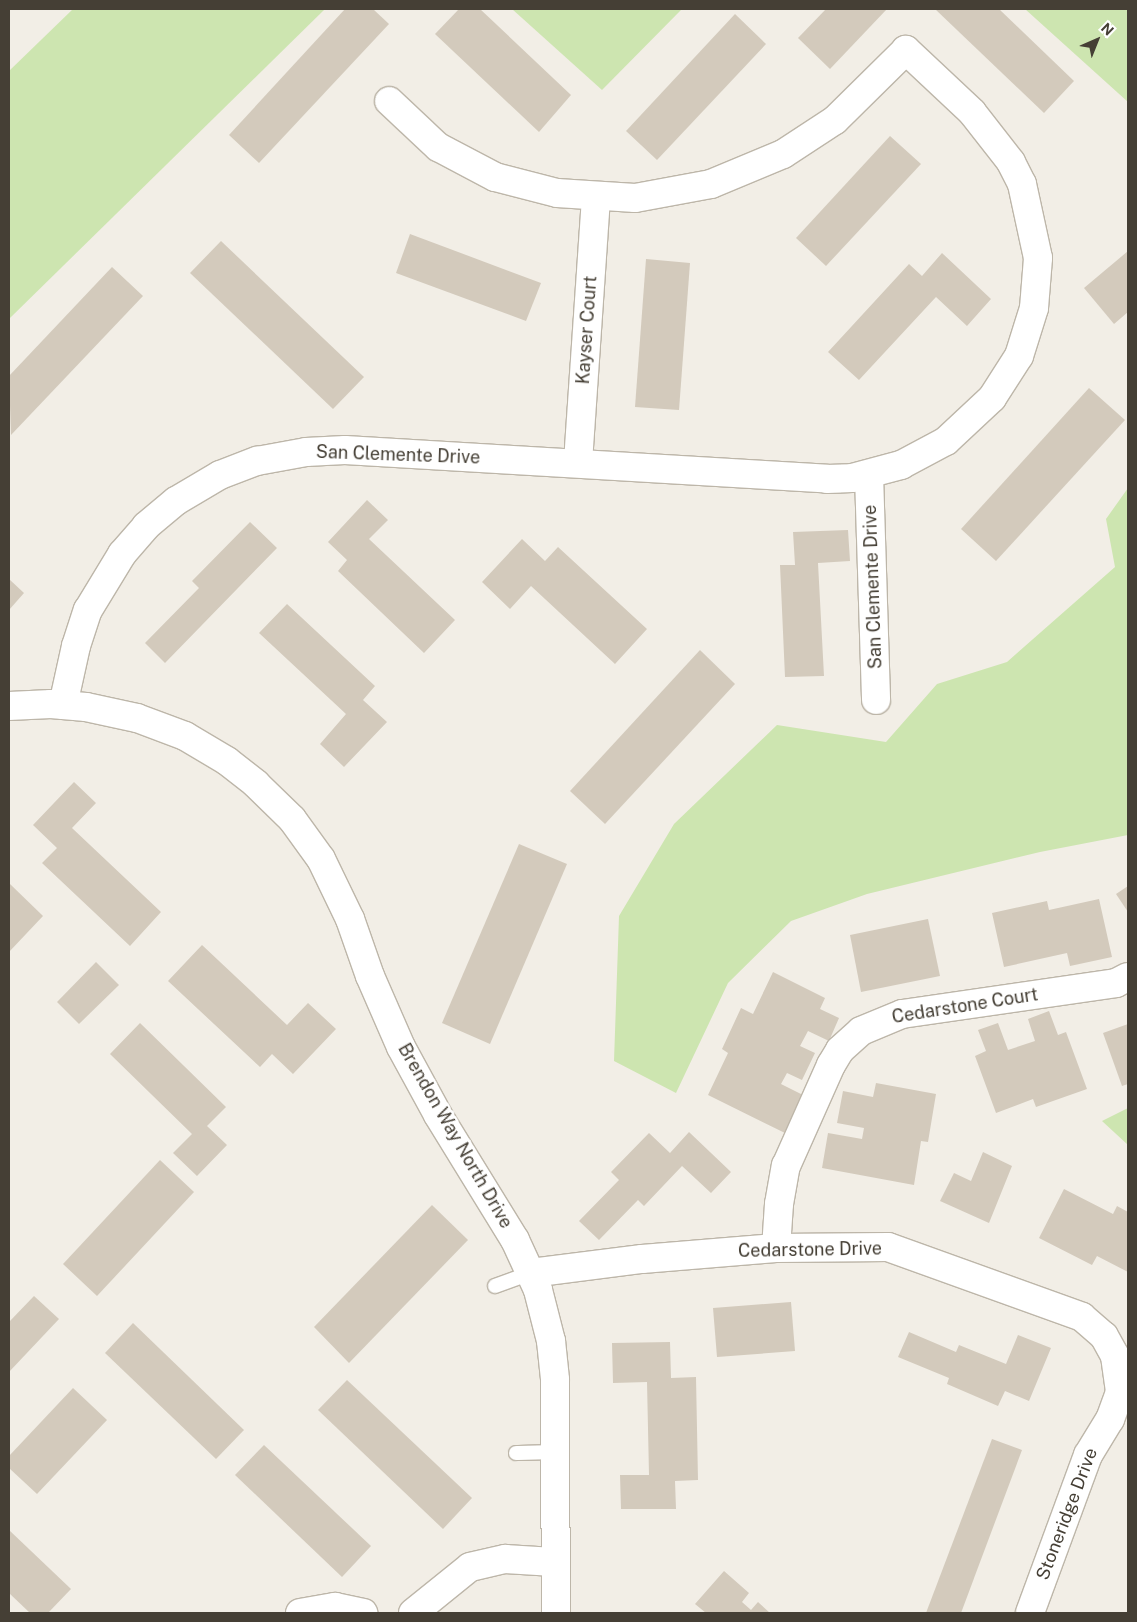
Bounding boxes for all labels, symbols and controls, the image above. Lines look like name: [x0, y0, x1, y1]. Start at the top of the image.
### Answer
north arrow: [1072, 15, 1122, 65]
text: N: [1098, 20, 1117, 39]
street label: Kayser Court: [572, 275, 602, 385]
street label: San Clemente Drive: [315, 441, 481, 469]
street label: San Clemente Drive: [859, 504, 887, 670]
street label: Cedarstone Court: [890, 984, 1040, 1028]
street label: Brendon Way North Drive: [393, 1039, 517, 1233]
street label: Cedarstone Drive: [738, 1238, 882, 1262]
street label: Stoneridge Drive: [1032, 1445, 1102, 1583]

